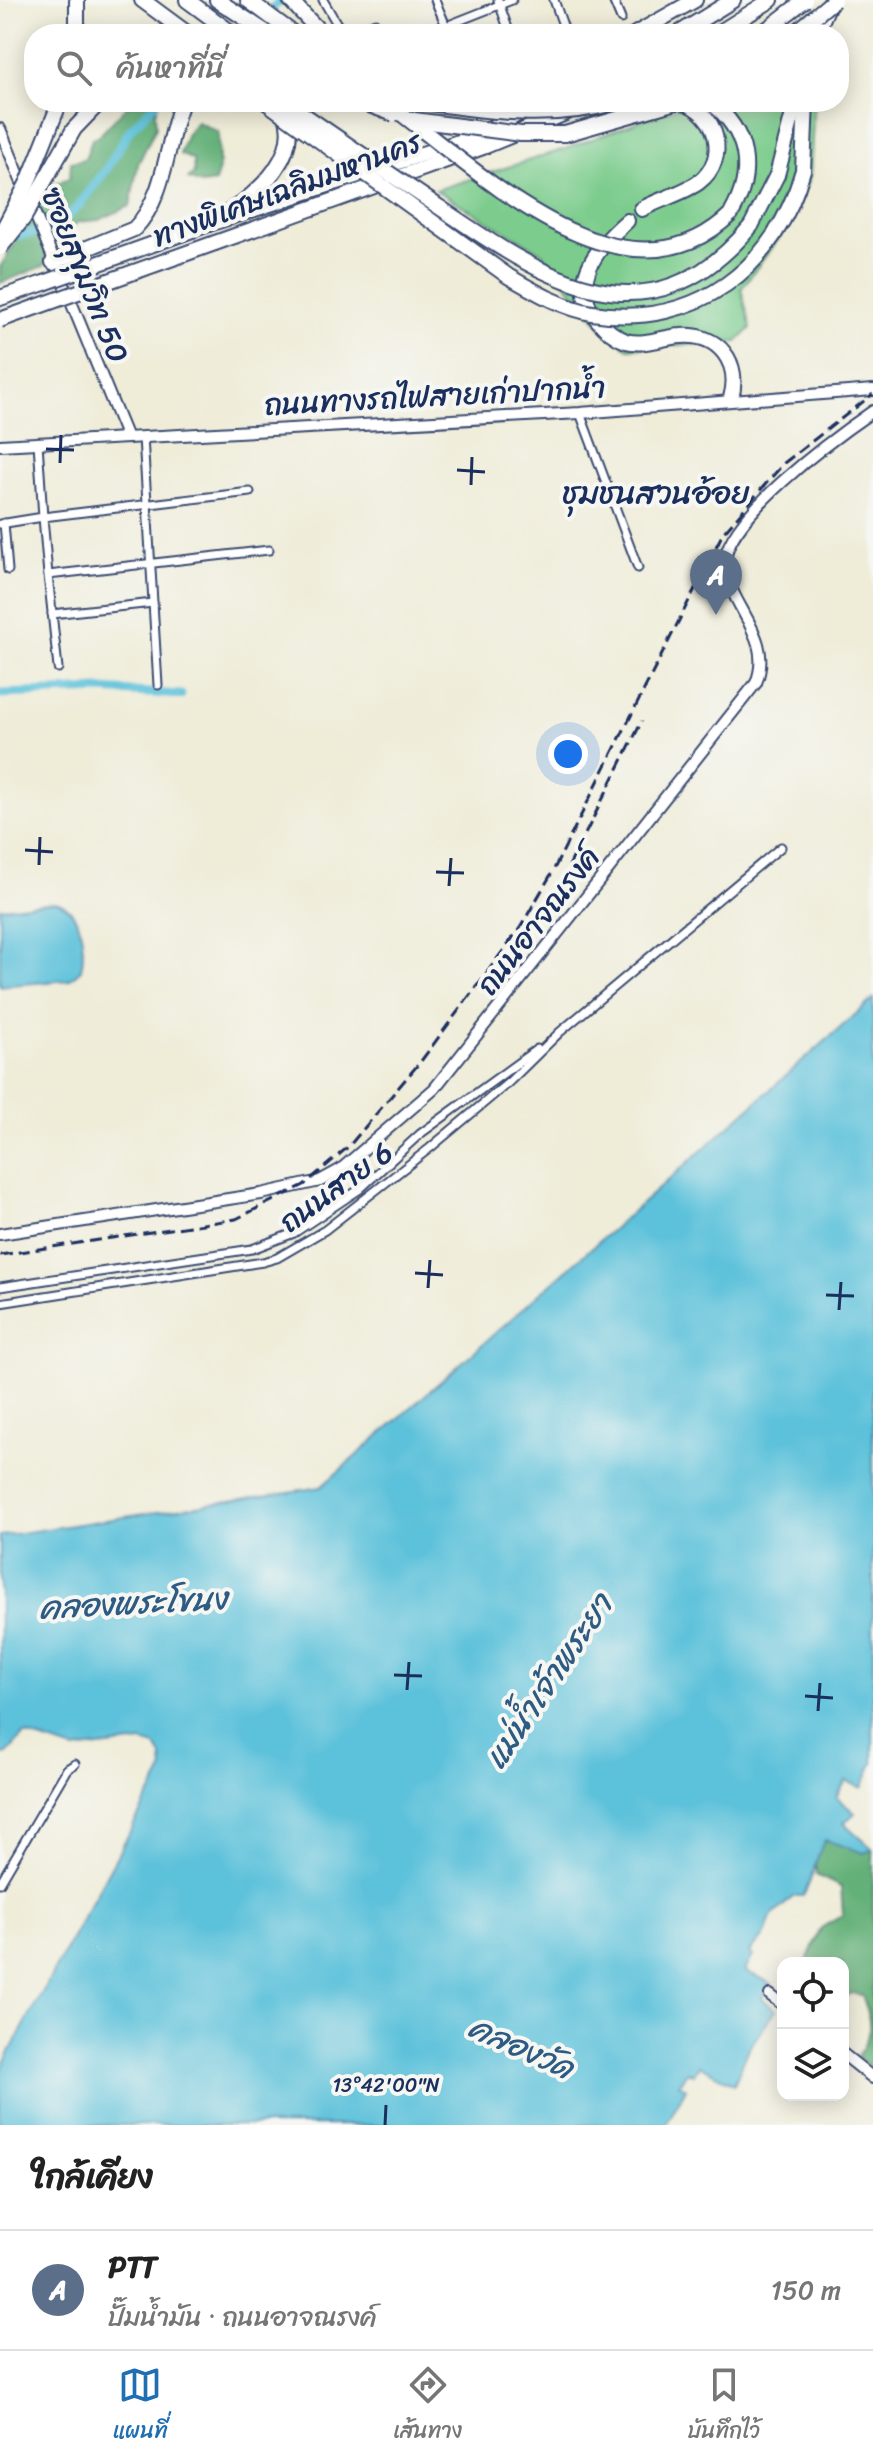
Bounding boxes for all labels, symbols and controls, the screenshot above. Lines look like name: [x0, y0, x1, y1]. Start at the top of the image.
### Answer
search box: [24, 24, 849, 112]
text: ค้นหาที่นี่: [116, 41, 224, 95]
icon: search: [52, 46, 96, 90]
street label: ทางพิเศษเฉลิมมหานคร: [144, 115, 431, 263]
street label: ซอยสุขุมวิท 50: [25, 179, 145, 371]
street label: ถนนทางรถไฟสายเก่าปากน้ำ: [263, 360, 607, 432]
district label: ชุมชนสวนอ้อย: [562, 465, 750, 522]
pin: A: [690, 549, 742, 615]
your location: [548, 734, 588, 774]
street label: ถนนอาจณรงค์: [462, 830, 617, 1008]
street label: ถนนสาย 6: [267, 1127, 405, 1247]
water label: คลองพระโขนง: [38, 1570, 232, 1637]
water label: แม่น้ำเจ้าพระยา: [468, 1579, 630, 1781]
map controls: [777, 1957, 849, 2101]
button: locate: [777, 1957, 849, 2029]
water label: คลองวัด: [459, 1999, 585, 2097]
button: layers: [777, 2029, 849, 2101]
text: 13°42'00"N: [332, 2068, 440, 2103]
text: ใกล้เคียง: [32, 2147, 153, 2207]
text: PTT: [108, 2240, 157, 2294]
text: A: [49, 2267, 67, 2313]
text: 150 m: [771, 2267, 841, 2313]
text: ปั๊มน้ำมัน · ถนนอาจณรงค์: [108, 2294, 377, 2340]
tab: แผนที่: [113, 2363, 168, 2450]
tab: เส้นทาง: [393, 2363, 462, 2450]
tab: บันทึกไว้: [688, 2363, 760, 2450]

